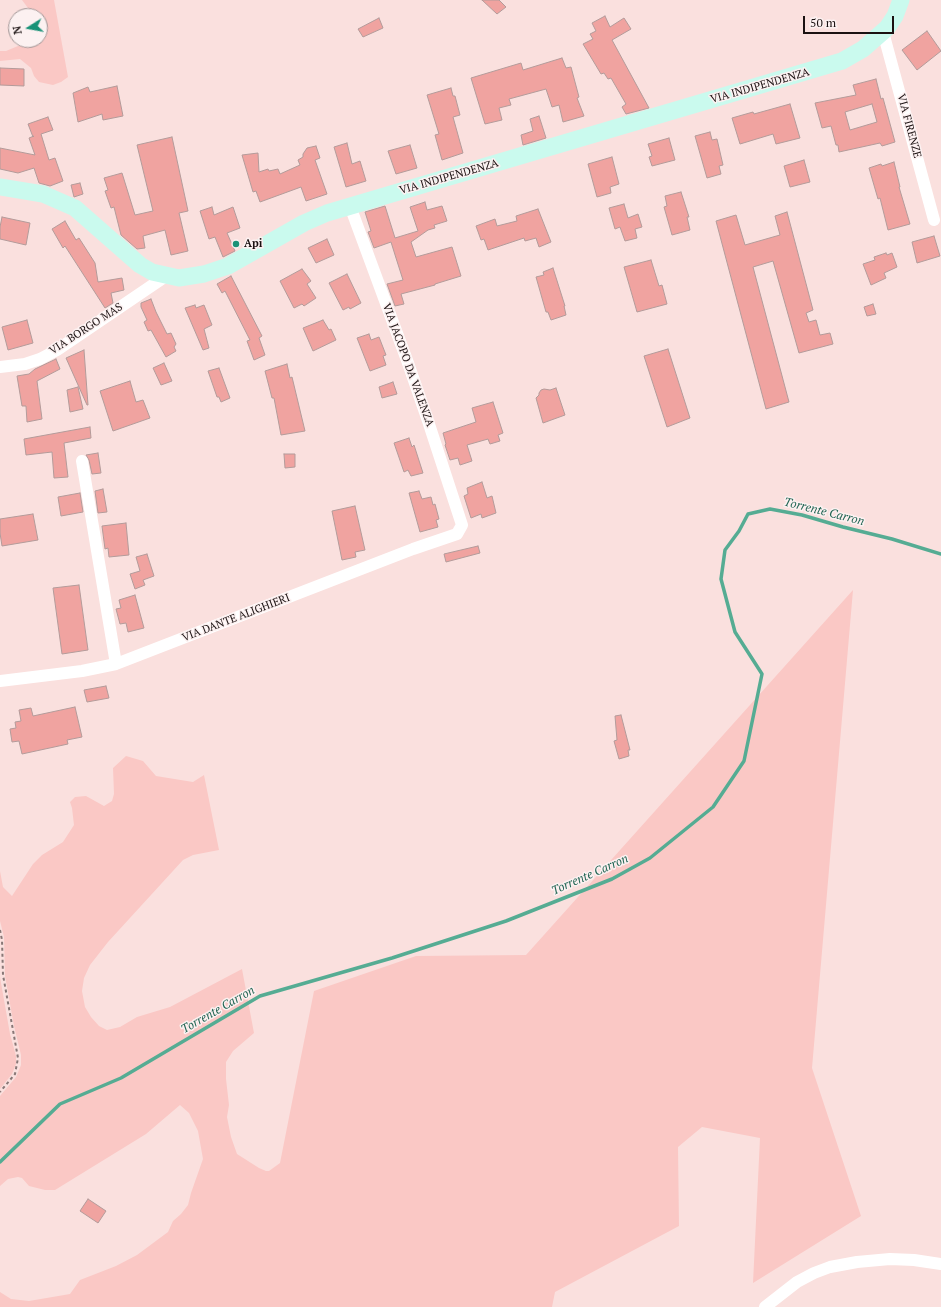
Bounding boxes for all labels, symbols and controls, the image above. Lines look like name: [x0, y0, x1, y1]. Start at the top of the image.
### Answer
north arrow: [8, 8, 48, 48]
scale bar: [805, 8, 896, 34]
text: 50 m: [810, 15, 836, 30]
text: N: [10, 25, 25, 36]
street label: VIA INDIPENDENZA: [709, 66, 811, 106]
street label: VIA FIRENZE: [894, 92, 924, 160]
street label: VIA INDIPENDENZA: [398, 157, 500, 197]
place label: Api: [244, 237, 262, 251]
marker: Api: [231, 239, 241, 249]
street label: VIA BORGO MAS: [47, 300, 125, 358]
street label: VIA JACOPO DA VALENZA: [380, 302, 436, 428]
water label: Torrente Carron: [782, 495, 866, 529]
street label: VIA DANTE ALIGHIERI: [180, 591, 292, 645]
water label: Torrente Carron: [549, 852, 631, 898]
water label: Torrente Carron: [179, 983, 257, 1037]

